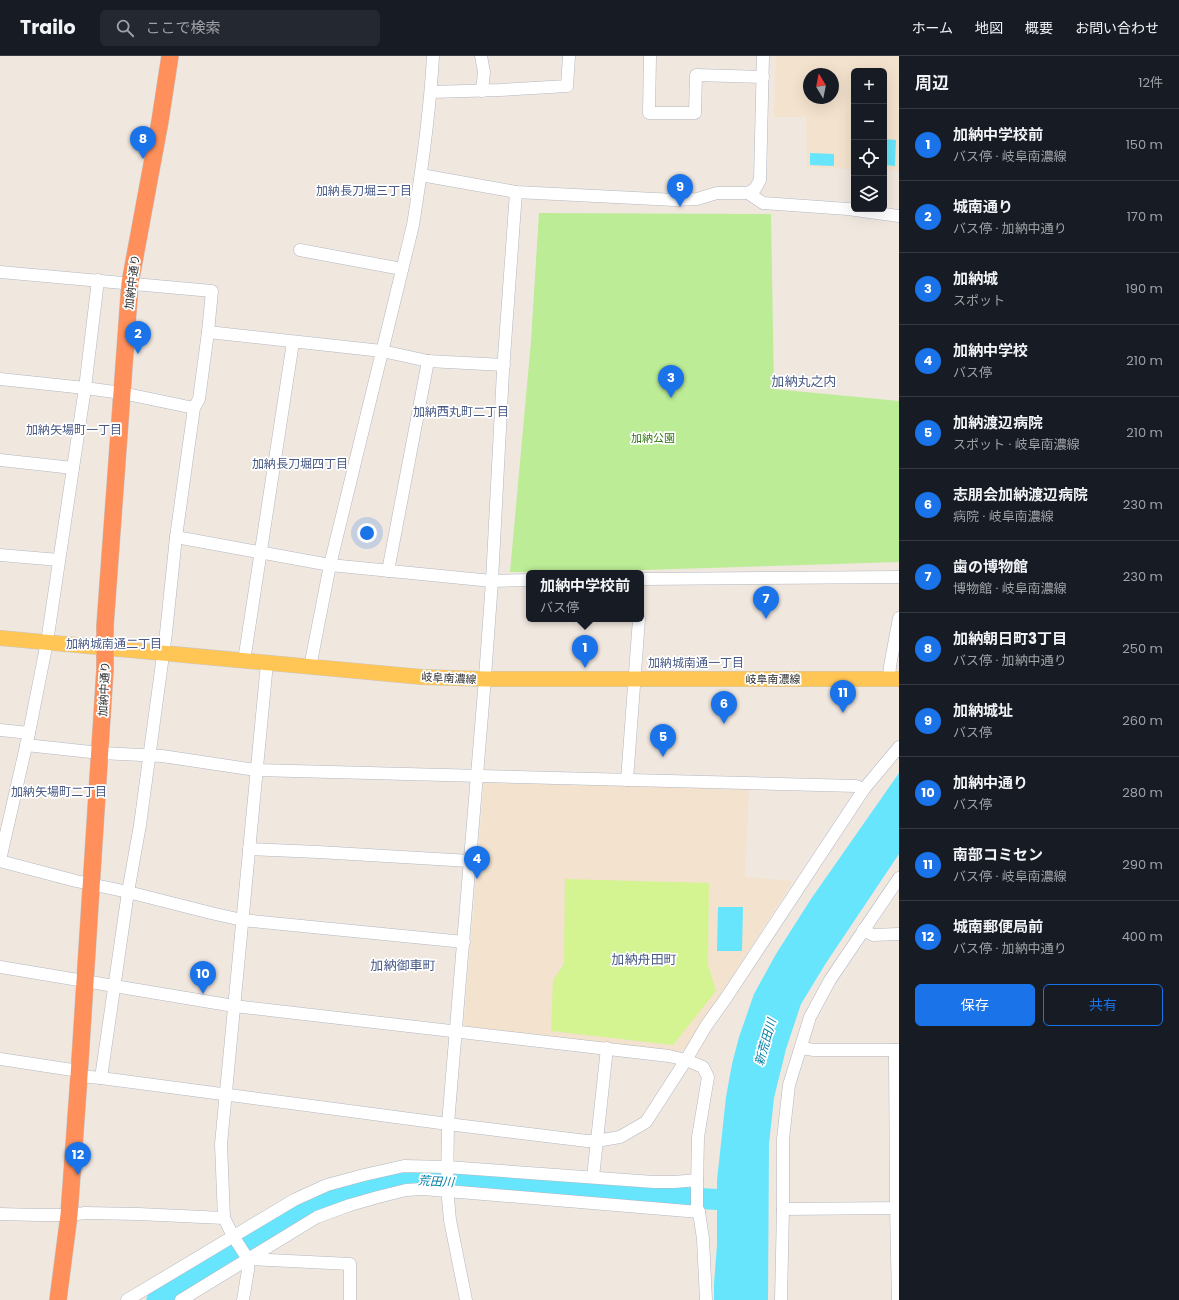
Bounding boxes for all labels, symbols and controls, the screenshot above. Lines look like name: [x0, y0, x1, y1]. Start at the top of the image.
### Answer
search box: [100, 10, 380, 46]
text: Trailo: [20, 14, 76, 41]
icon: search: [114, 17, 136, 39]
text: ここで検索: [146, 17, 221, 38]
text: ホーム: [911, 18, 953, 38]
text: 地図: [975, 18, 1003, 38]
text: 概要: [1025, 18, 1053, 38]
text: お問い合わせ: [1075, 18, 1159, 38]
north arrow: [803, 68, 839, 104]
map controls: [851, 68, 887, 212]
button: +: [851, 68, 887, 104]
text: 周辺: [915, 71, 949, 95]
text: 12件: [1138, 73, 1163, 92]
button: −: [851, 104, 887, 140]
text: 加納中学校前: [953, 124, 1043, 145]
pin: 8: [130, 126, 156, 159]
text: 1: [926, 135, 930, 154]
text: 150 m: [1126, 135, 1163, 154]
button: locate: [851, 140, 887, 176]
text: バス停 · 岐阜南濃線: [953, 147, 1067, 166]
pin: 9: [667, 174, 693, 207]
button: layers: [851, 176, 887, 212]
district label: 加納長刀堀三丁目: [316, 182, 412, 199]
text: 城南通り: [953, 196, 1013, 217]
text: 2: [924, 207, 932, 226]
text: 170 m: [1127, 207, 1163, 226]
text: バス停 · 加納中通り: [953, 219, 1067, 238]
street label: 加納中通り: [121, 254, 143, 310]
text: 加納城: [953, 268, 998, 289]
text: 3: [924, 279, 932, 298]
text: 190 m: [1126, 279, 1163, 298]
text: スポット: [953, 291, 1005, 310]
pin: 2: [125, 321, 151, 354]
text: 加納中学校: [953, 340, 1028, 361]
text: 4: [924, 351, 932, 370]
text: 210 m: [1126, 351, 1163, 370]
text: バス停: [953, 363, 992, 382]
pin: 3: [658, 365, 684, 398]
district label: 加納丸之内: [771, 372, 837, 391]
district label: 加納西丸町二丁目: [413, 403, 509, 420]
text: 加納渡辺病院: [953, 412, 1043, 433]
district label: 加納矢場町一丁目: [26, 421, 122, 438]
text: 5: [924, 423, 932, 442]
text: 210 m: [1126, 423, 1163, 442]
park label: 加納公園: [631, 430, 675, 446]
text: スポット · 岐阜南濃線: [953, 435, 1080, 454]
district label: 加納長刀堀四丁目: [252, 455, 348, 472]
text: 志朋会加納渡辺病院: [953, 484, 1088, 505]
text: 6: [924, 495, 932, 514]
text: 230 m: [1123, 495, 1163, 514]
text: 病院 · 岐阜南濃線: [953, 507, 1054, 526]
your location: [357, 523, 377, 543]
text: 歯の博物館: [953, 556, 1028, 577]
text: 7: [925, 567, 931, 586]
text: 230 m: [1123, 567, 1163, 586]
popup: [526, 570, 644, 622]
text: 加納中学校前: [540, 575, 630, 596]
text: 博物館 · 岐阜南濃線: [953, 579, 1067, 598]
pin: 7: [753, 586, 779, 619]
text: バス停: [540, 598, 579, 617]
text: 加納朝日町3丁目: [953, 628, 1067, 649]
district label: 加納城南通二丁目: [66, 635, 162, 652]
pin: 1: [572, 635, 598, 668]
text: 8: [924, 639, 932, 658]
text: 250 m: [1122, 639, 1163, 658]
text: バス停 · 加納中通り: [953, 651, 1067, 670]
district label: 加納城南通一丁目: [648, 654, 744, 671]
street label: 加納中通り: [95, 661, 113, 717]
street label: 岐阜南濃線: [421, 669, 477, 687]
street label: 岐阜南濃線: [746, 671, 801, 687]
pin: 11: [830, 680, 856, 713]
pin: 6: [711, 691, 737, 724]
text: 加納城址: [953, 700, 1013, 721]
text: 9: [924, 711, 932, 730]
text: 260 m: [1122, 711, 1163, 730]
text: バス停: [953, 723, 992, 742]
pin: 5: [650, 724, 676, 757]
text: 加納中通り: [953, 772, 1028, 793]
district label: 加納矢場町二丁目: [11, 783, 107, 800]
text: 10: [921, 783, 935, 802]
text: 280 m: [1122, 783, 1163, 802]
text: バス停: [953, 795, 992, 814]
text: 南部コミセン: [953, 844, 1043, 865]
pin: 4: [464, 846, 490, 879]
text: 11: [923, 855, 933, 874]
text: 290 m: [1122, 855, 1163, 874]
text: バス停 · 岐阜南濃線: [953, 867, 1067, 886]
text: 城南郵便局前: [953, 916, 1043, 937]
text: 12: [922, 927, 934, 946]
text: 400 m: [1122, 927, 1163, 946]
text: バス停 · 加納中通り: [953, 939, 1067, 958]
district label: 加納舟田町: [611, 950, 677, 969]
district label: 加納御車町: [370, 956, 436, 975]
pin: 10: [190, 961, 216, 994]
button: 保存: [915, 984, 1035, 1026]
button: 共有: [1043, 984, 1163, 1026]
water label: 新荒田川: [750, 1015, 780, 1067]
pin: 12: [65, 1142, 91, 1175]
water label: 荒田川: [418, 1172, 456, 1191]

